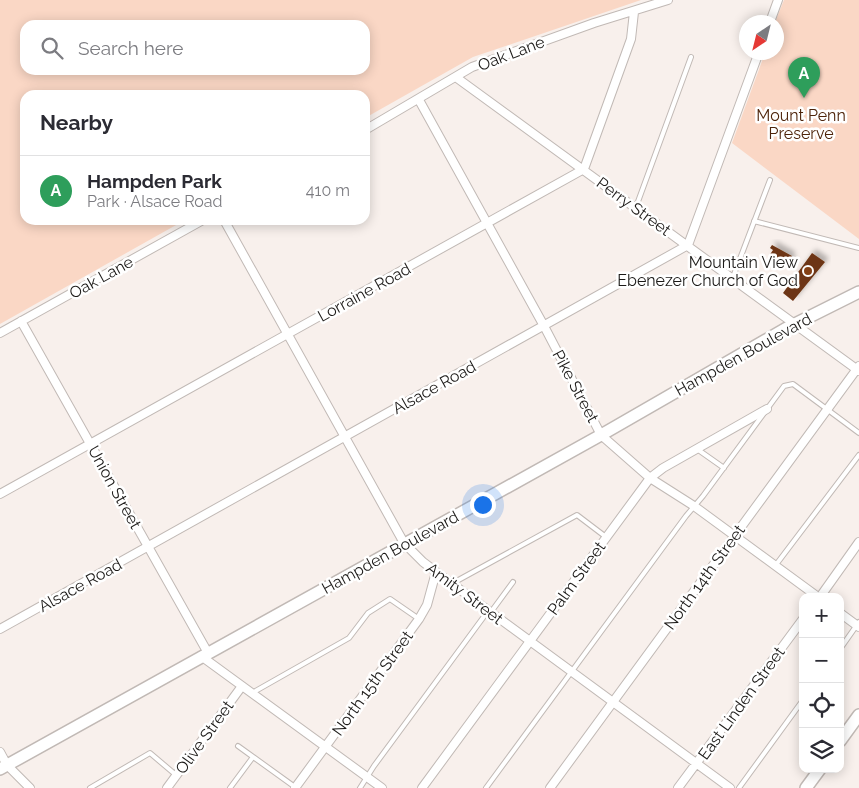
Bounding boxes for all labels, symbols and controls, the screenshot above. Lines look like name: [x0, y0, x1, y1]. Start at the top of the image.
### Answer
north arrow: [739, 15, 784, 60]
search box: [20, 20, 370, 75]
street label: Oak Lane: [475, 32, 547, 75]
icon: search: [38, 34, 66, 62]
text: Search here: [78, 37, 184, 59]
pin: A: [788, 57, 820, 98]
park label: Mount Penn Preserve: [756, 106, 846, 143]
text: Nearby: [40, 110, 113, 135]
text: Hampden Park: [87, 170, 222, 192]
street label: Perry Street: [593, 173, 675, 240]
text: A: [51, 181, 61, 200]
text: 410 m: [306, 181, 350, 200]
text: Park · Alsace Road: [87, 192, 223, 211]
street label: Oak Lane: [66, 252, 136, 303]
place label: Mountain View Ebenezer Church of God: [617, 253, 798, 290]
street label: Lorraine Road: [314, 259, 414, 326]
marker: Mountain View Ebenezer Church of God: [802, 265, 814, 277]
street label: Hampden Boulevard: [672, 309, 815, 400]
street label: Pike Street: [549, 347, 603, 426]
street label: Alsace Road: [389, 357, 479, 418]
street label: Union Street: [84, 442, 146, 533]
your location: [470, 492, 496, 518]
street label: Hampden Boulevard: [319, 507, 462, 598]
street label: North 14th Street: [660, 521, 749, 633]
street label: Palm Street: [543, 537, 610, 619]
street label: Alsace Road: [35, 555, 125, 616]
street label: Amity Street: [423, 558, 507, 629]
map controls: [799, 593, 844, 773]
button: +: [799, 593, 844, 638]
street label: North 15th Street: [328, 627, 417, 739]
button: −: [799, 638, 844, 683]
street label: East Linden Street: [694, 643, 789, 763]
button: locate: [799, 683, 844, 728]
street label: Olive Street: [171, 696, 238, 778]
button: layers: [799, 728, 844, 773]

